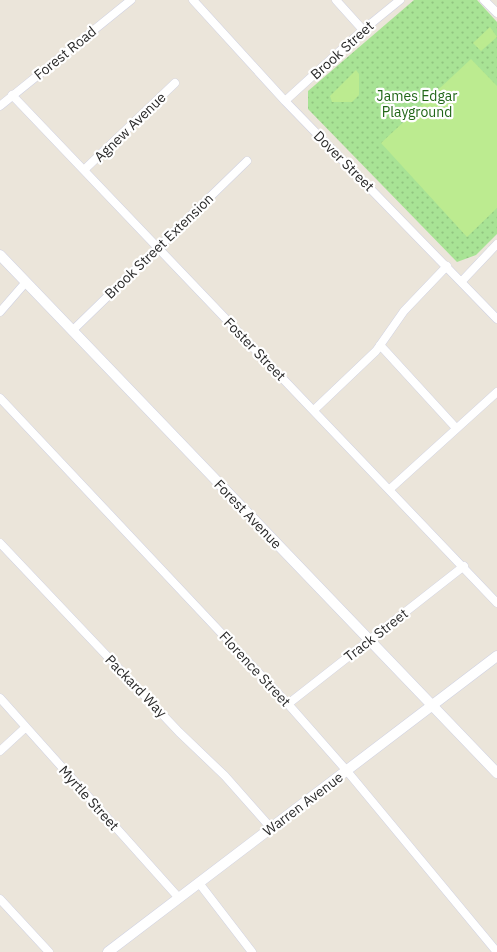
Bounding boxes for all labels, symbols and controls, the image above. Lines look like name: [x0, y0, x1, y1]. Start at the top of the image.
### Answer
street label: Brook Street: [307, 17, 377, 83]
street label: Forest Road: [30, 22, 100, 84]
park label: James Edgar Playground: [377, 87, 457, 121]
street label: Agnew Avenue: [90, 88, 170, 166]
street label: Dover Street: [310, 127, 378, 195]
street label: Brook Street Extension: [101, 189, 217, 303]
street label: Foster Street: [220, 313, 290, 385]
street label: Forest Avenue: [210, 475, 286, 553]
street label: Track Street: [340, 604, 412, 666]
street label: Florence Street: [216, 628, 295, 710]
street label: Packard Way: [101, 651, 171, 721]
street label: Myrtle Street: [55, 762, 123, 834]
street label: Warren Avenue: [259, 768, 347, 840]

